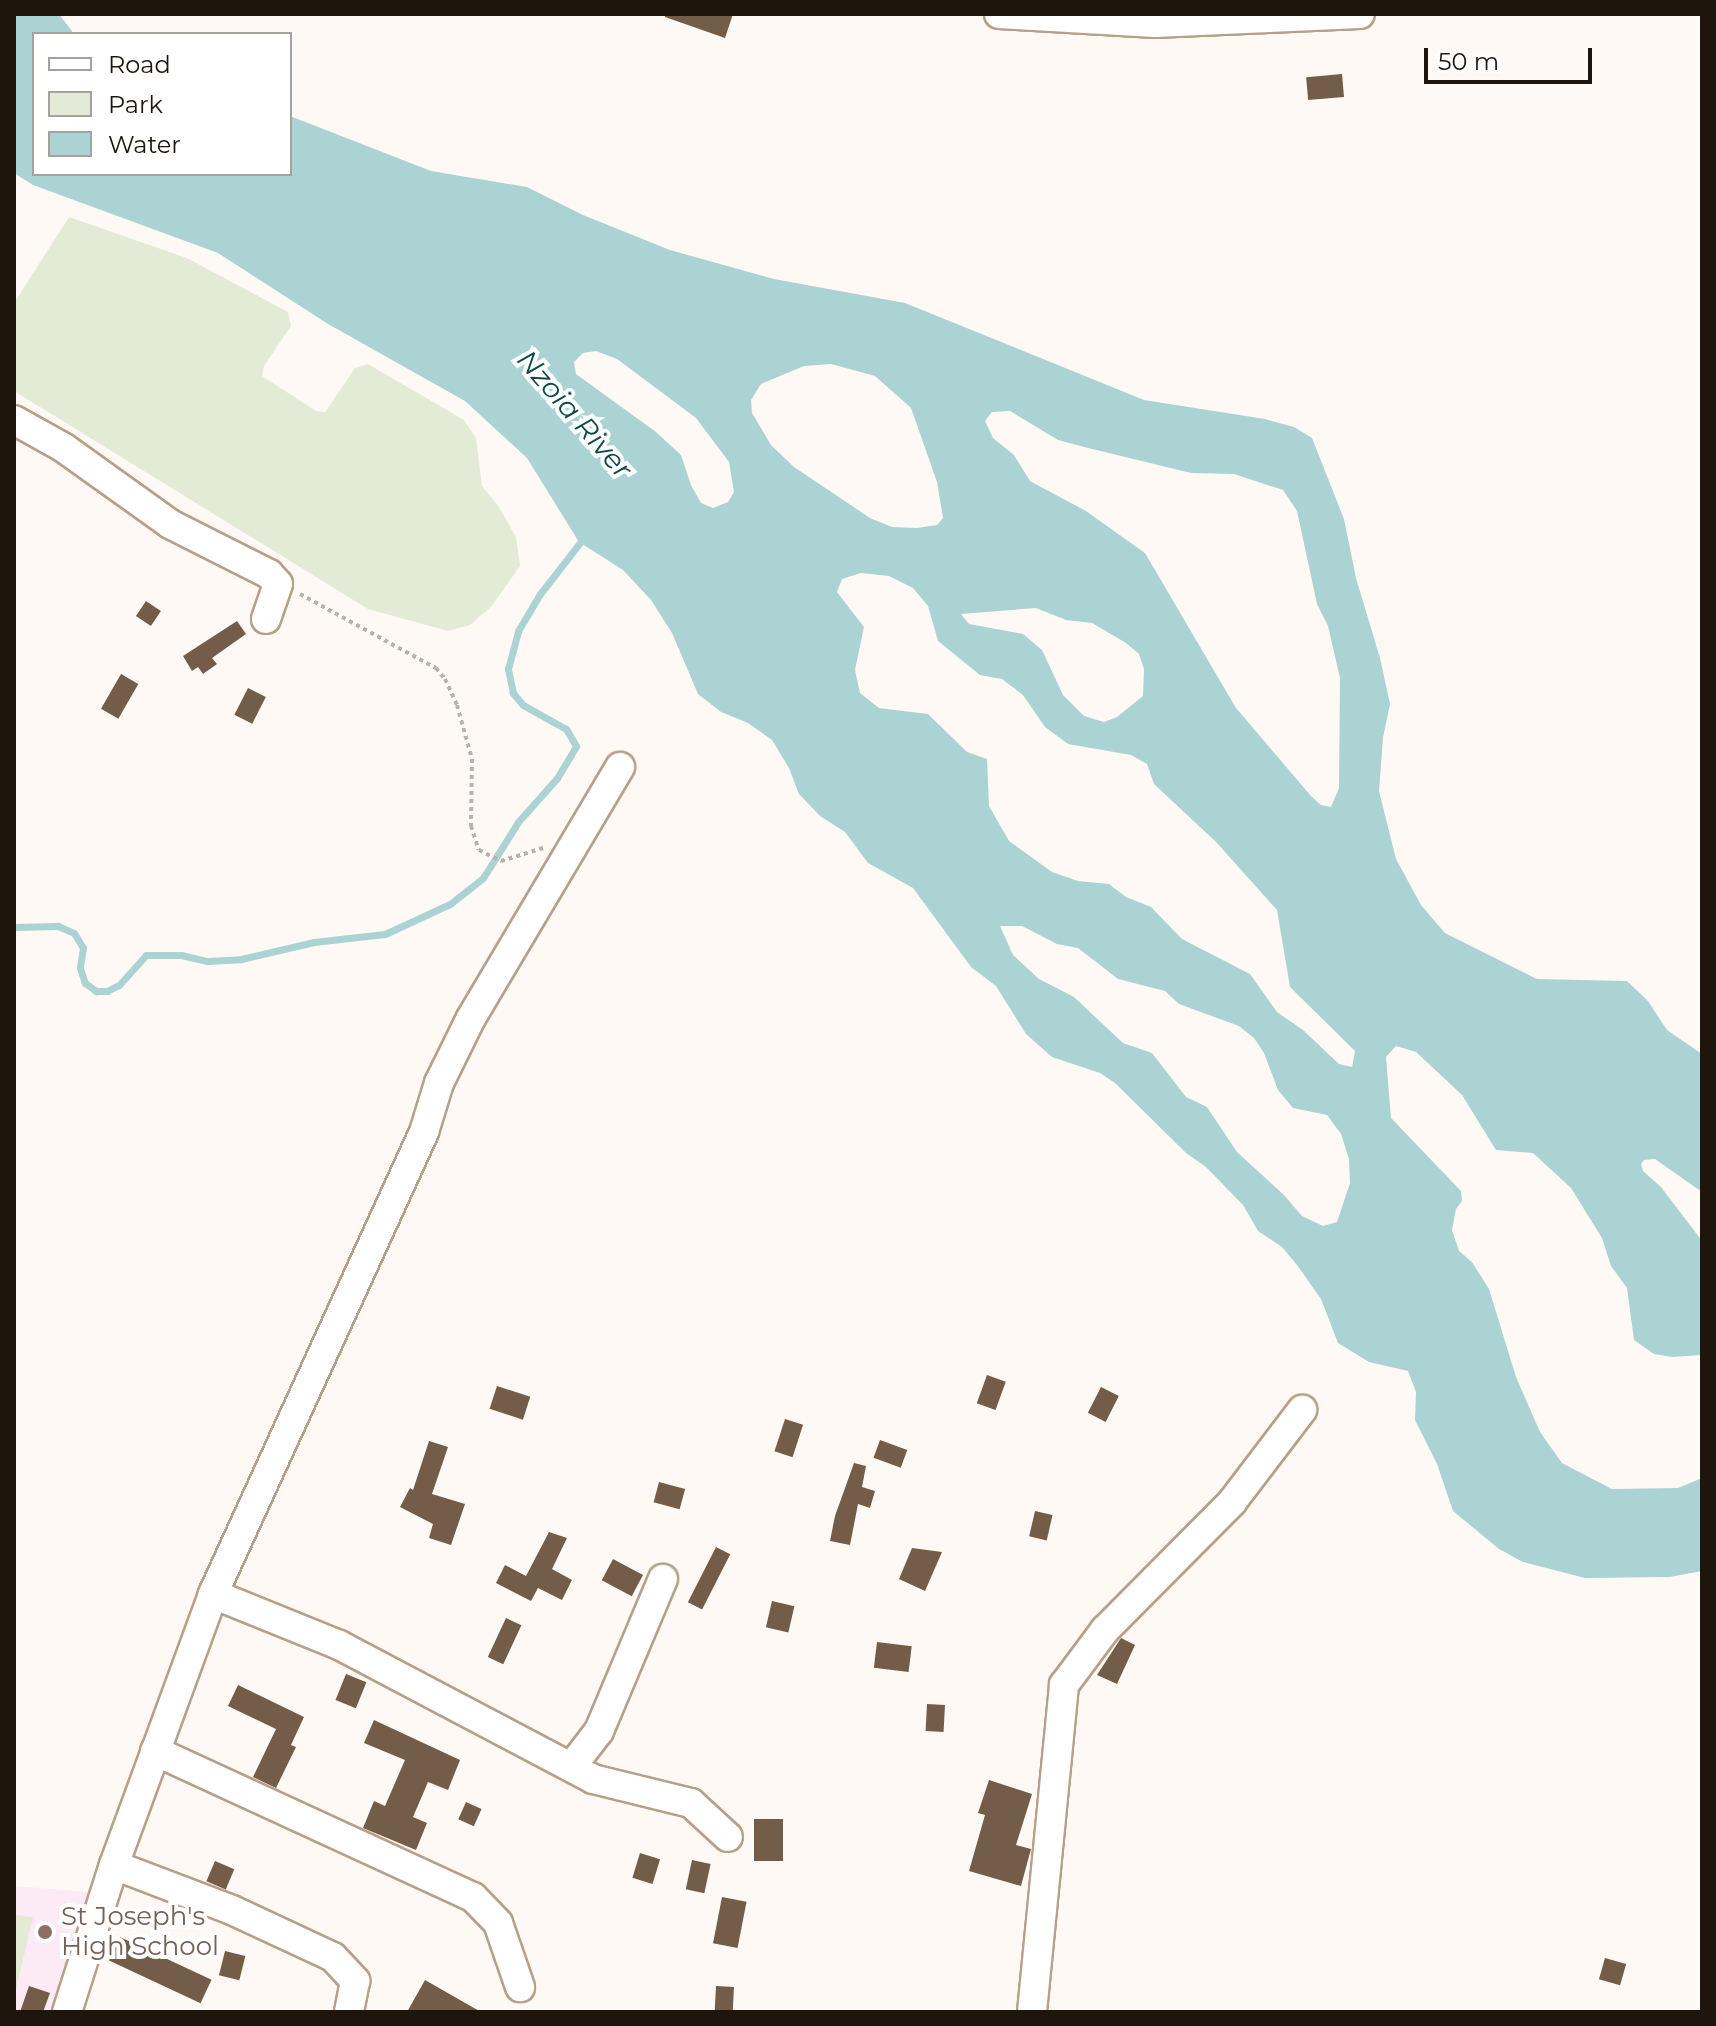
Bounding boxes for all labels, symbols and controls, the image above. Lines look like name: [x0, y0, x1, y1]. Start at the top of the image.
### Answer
legend: [32, 32, 292, 176]
scale bar: [1428, 32, 1596, 82]
text: 50 m: [1438, 47, 1499, 76]
text: Road: [108, 50, 171, 79]
text: Park: [108, 90, 163, 119]
text: Water: [108, 130, 181, 159]
water label: Nzoia River: [510, 343, 640, 485]
place label: St Joseph's High School: [61, 1901, 219, 1962]
marker: St Joseph's High School: [36, 1923, 54, 1941]

